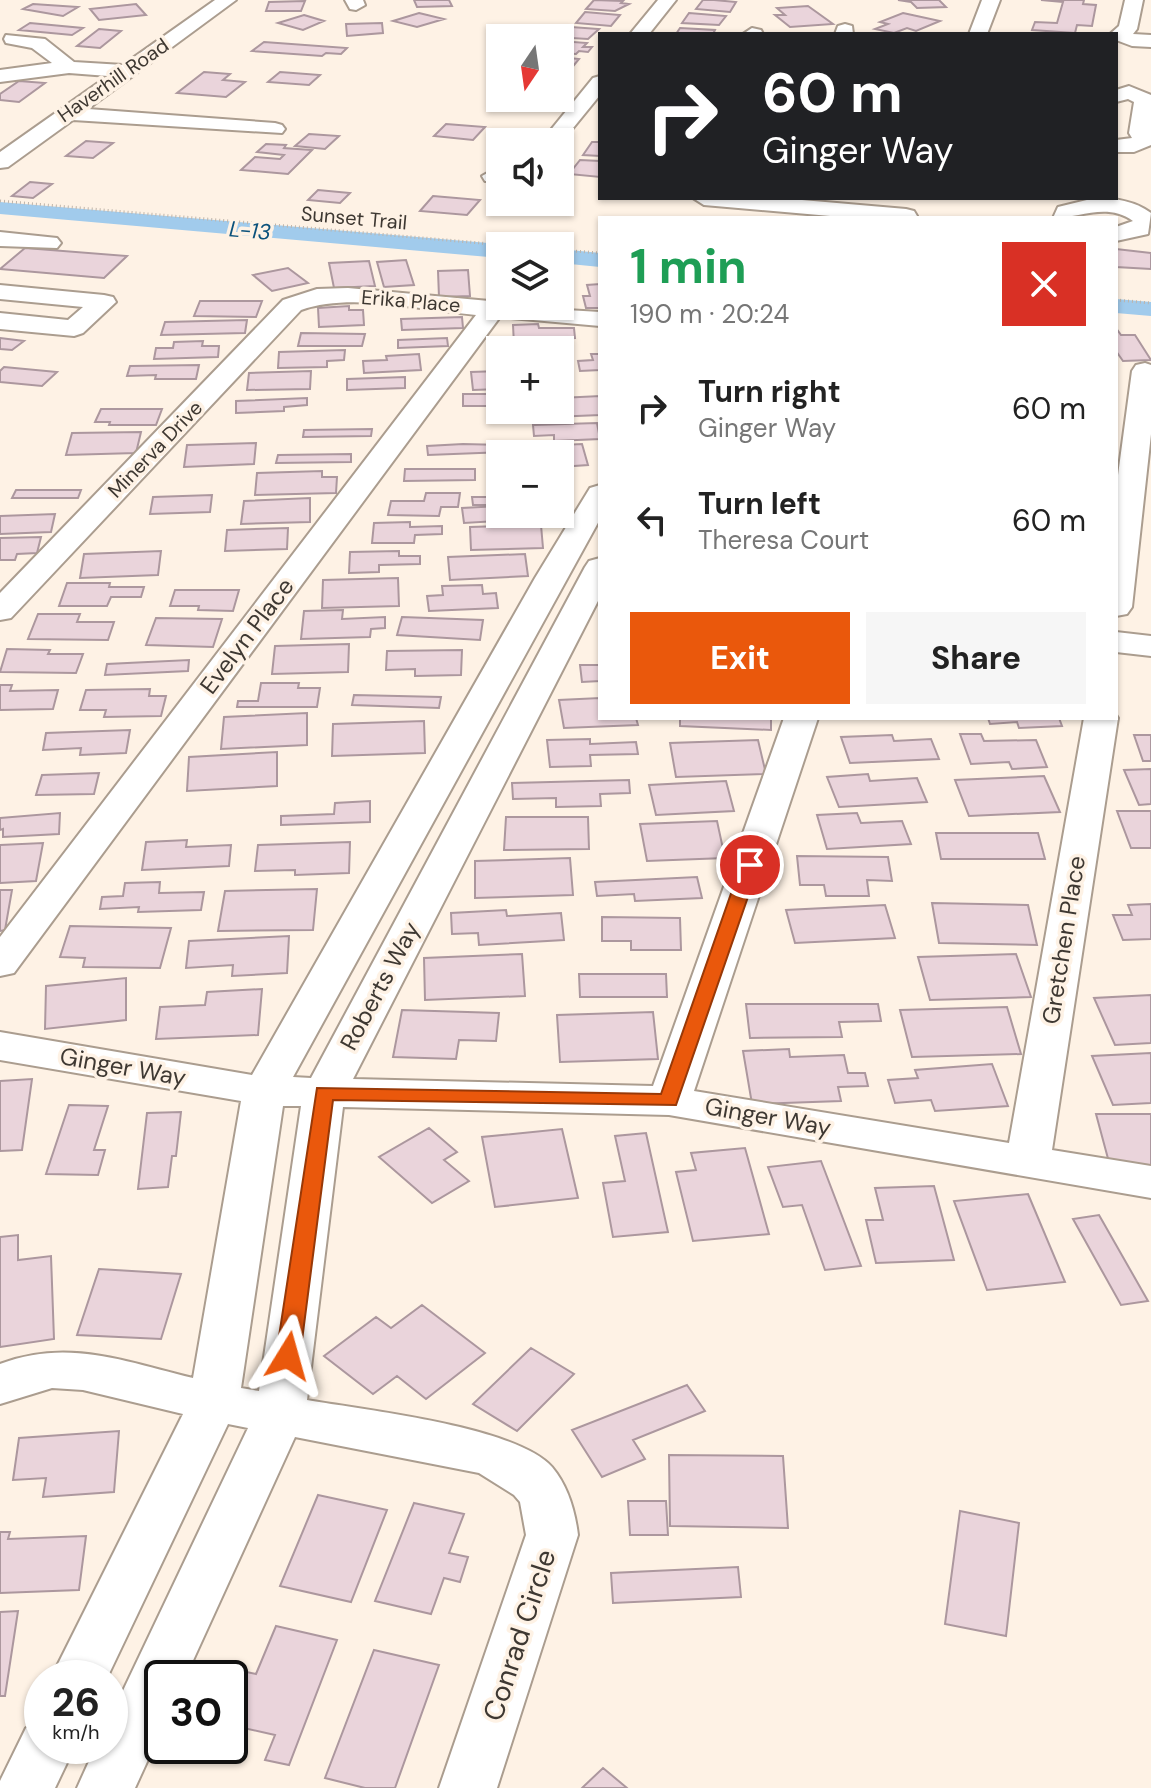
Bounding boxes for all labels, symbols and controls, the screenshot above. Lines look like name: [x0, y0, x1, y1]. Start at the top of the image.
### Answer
north arrow: [486, 24, 574, 112]
map controls: [486, 24, 574, 528]
street label: Haverhill Road: [52, 32, 174, 128]
text: 60 m: [762, 56, 903, 129]
icon: right: [630, 64, 734, 168]
text: Ginger Way: [762, 127, 953, 174]
button: sound: [486, 128, 574, 216]
street label: Sunset Trail: [300, 200, 408, 236]
water label: L-13: [228, 214, 272, 247]
button: layers: [486, 232, 574, 320]
text: 1 min: [630, 235, 747, 298]
button: close: [1002, 242, 1086, 326]
street label: Erika Place: [360, 284, 462, 318]
text: 190 m · 20:24: [630, 297, 789, 331]
button: +: [486, 336, 574, 424]
text: Turn right: [698, 372, 841, 411]
icon: right: [630, 386, 674, 430]
text: 60 m: [1012, 389, 1086, 428]
street label: Minerva Drive: [102, 395, 208, 503]
text: Ginger Way: [698, 411, 836, 445]
button: −: [486, 440, 574, 528]
text: Turn left: [698, 484, 821, 523]
icon: left: [630, 498, 674, 542]
text: 60 m: [1012, 501, 1086, 540]
text: Theresa Court: [698, 523, 869, 557]
street label: Evelyn Place: [193, 571, 300, 700]
button: Exit: [630, 612, 850, 704]
button: Share: [866, 612, 1086, 704]
pin: [716, 831, 784, 899]
icon: arrive: [728, 843, 772, 887]
street label: Gretchen Place: [1035, 854, 1092, 1026]
street label: Roberts Way: [333, 916, 426, 1055]
street label: Ginger Way: [58, 1040, 189, 1093]
street label: Ginger Way: [703, 1090, 834, 1143]
position arrow: [246, 1314, 330, 1398]
street label: Conrad Circle: [474, 1545, 565, 1726]
speed limit sign: 30: [144, 1660, 248, 1764]
text: 26: [52, 1676, 100, 1728]
text: km/h: [52, 1719, 100, 1745]

